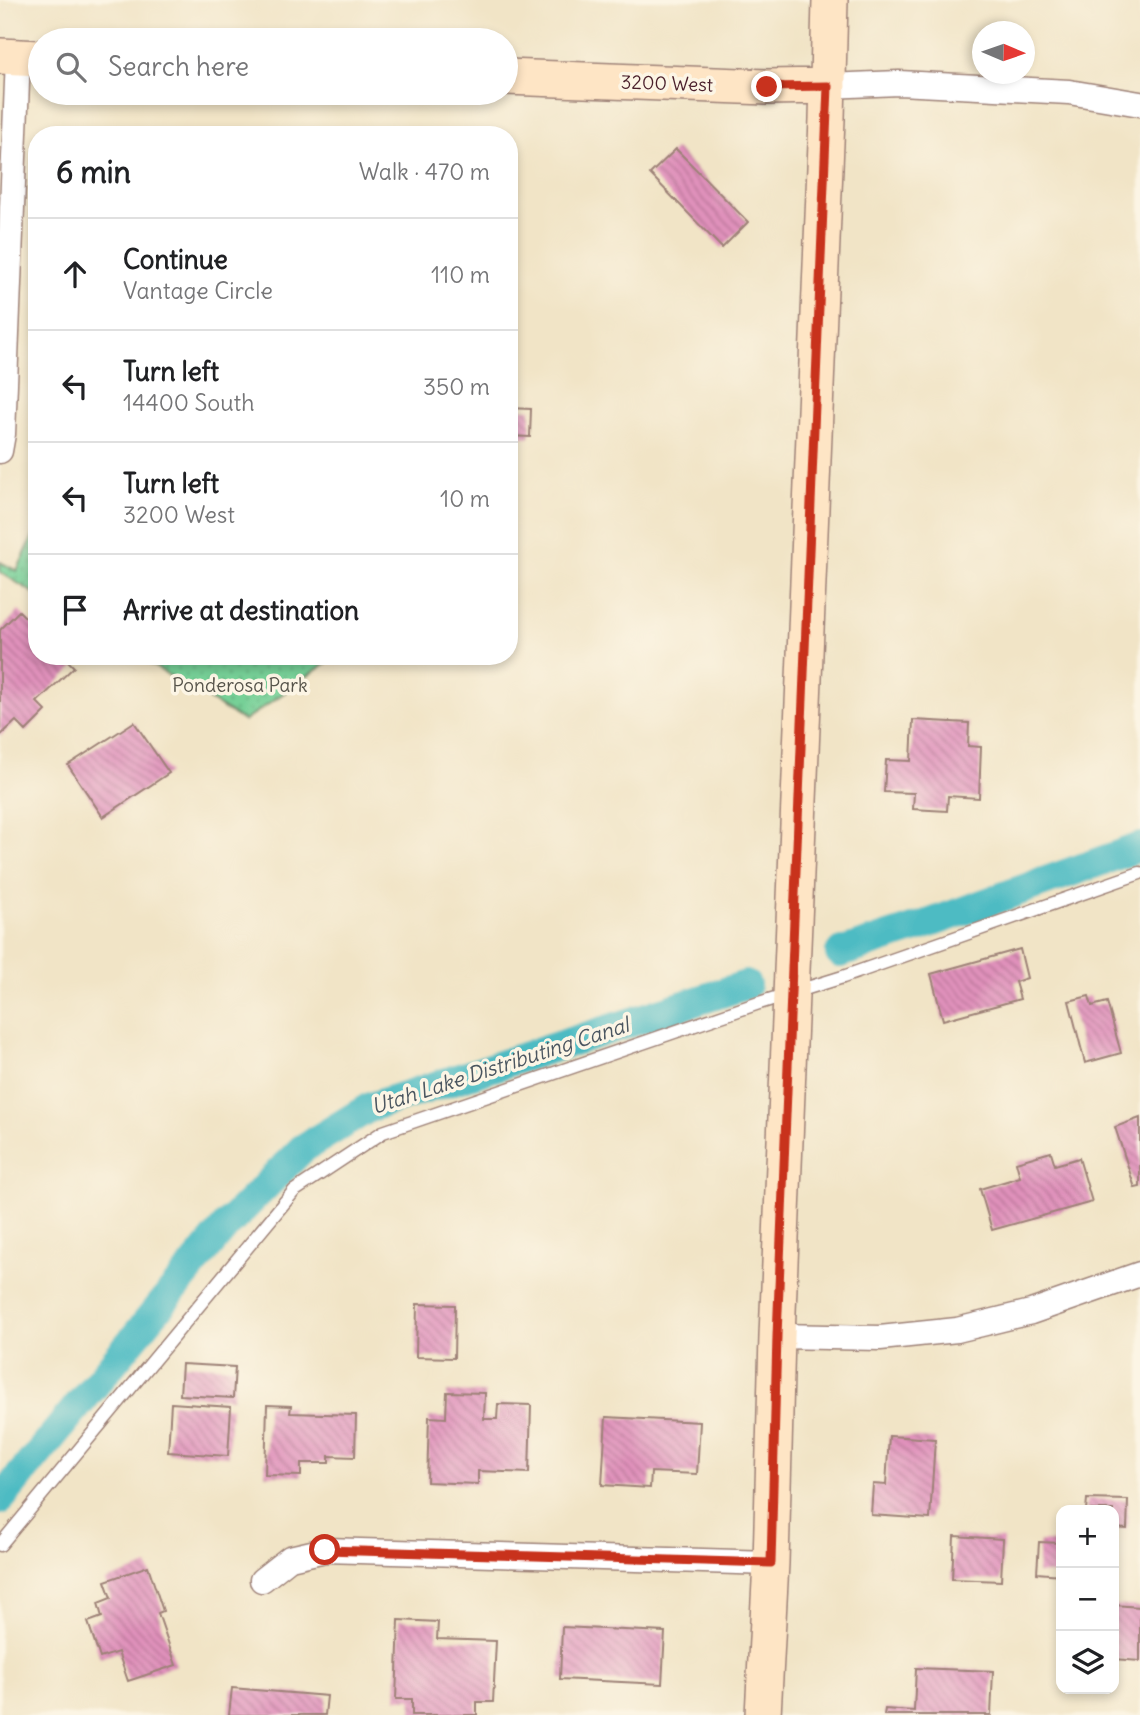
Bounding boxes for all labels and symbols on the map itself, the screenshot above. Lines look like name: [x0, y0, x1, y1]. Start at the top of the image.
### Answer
north arrow: [972, 21, 1035, 84]
street label: 3200 West: [620, 69, 714, 97]
route end: [751, 71, 782, 102]
park label: Ponderosa Park: [172, 673, 308, 697]
water label: Utah Lake Distributing Canal: [368, 1010, 635, 1120]
route start: [309, 1534, 340, 1565]

